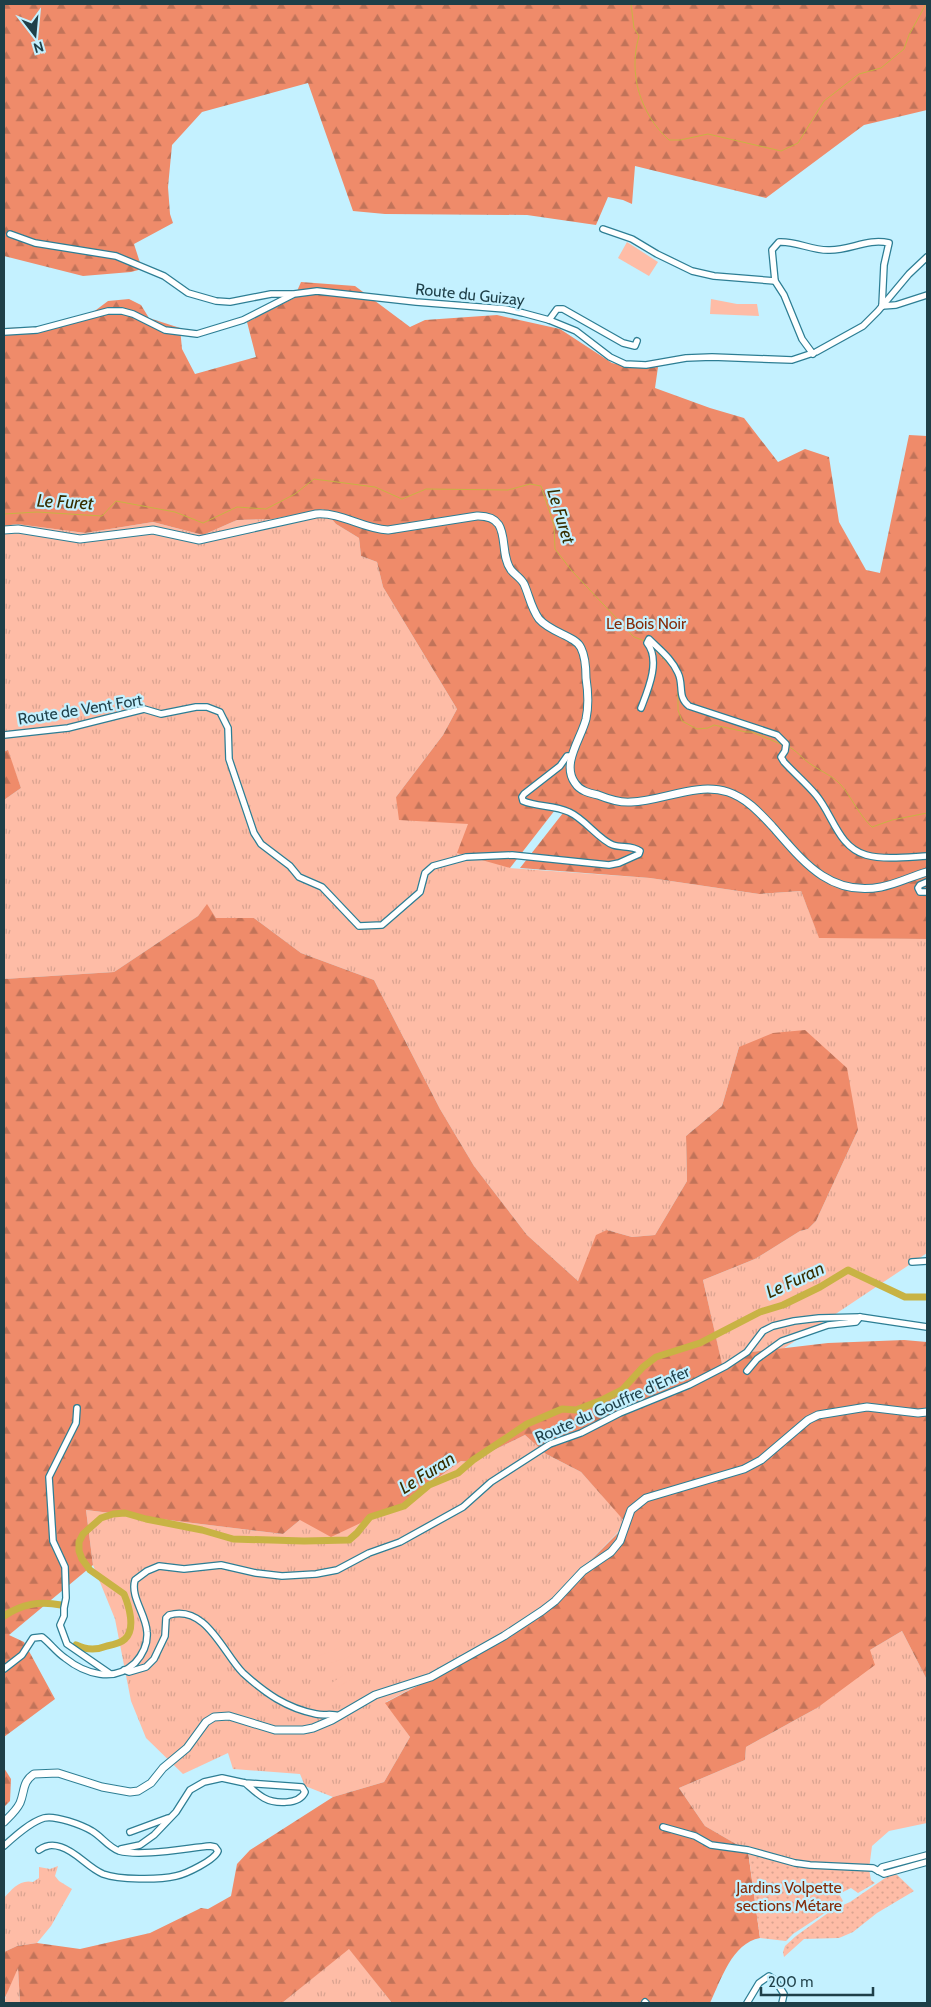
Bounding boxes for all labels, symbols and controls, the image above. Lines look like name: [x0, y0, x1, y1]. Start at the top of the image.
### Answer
north arrow: [10, 10, 60, 60]
text: N: [31, 37, 46, 58]
street label: Route du Guizay: [414, 279, 526, 310]
water label: Le Furet: [542, 486, 580, 547]
water label: Le Furet: [36, 490, 94, 514]
park label: Le Bois Noir: [606, 614, 687, 633]
street label: Route de Vent Fort: [16, 690, 144, 729]
water label: Le Furan: [762, 1257, 828, 1303]
street label: Route du Gouffre d'Enfer: [532, 1361, 693, 1447]
water label: Le Furan: [395, 1447, 459, 1499]
park label: Jardins Volpette sections Métare: [735, 1878, 842, 1915]
scale bar: [761, 1964, 874, 1996]
text: 200 m: [768, 1973, 813, 1991]

